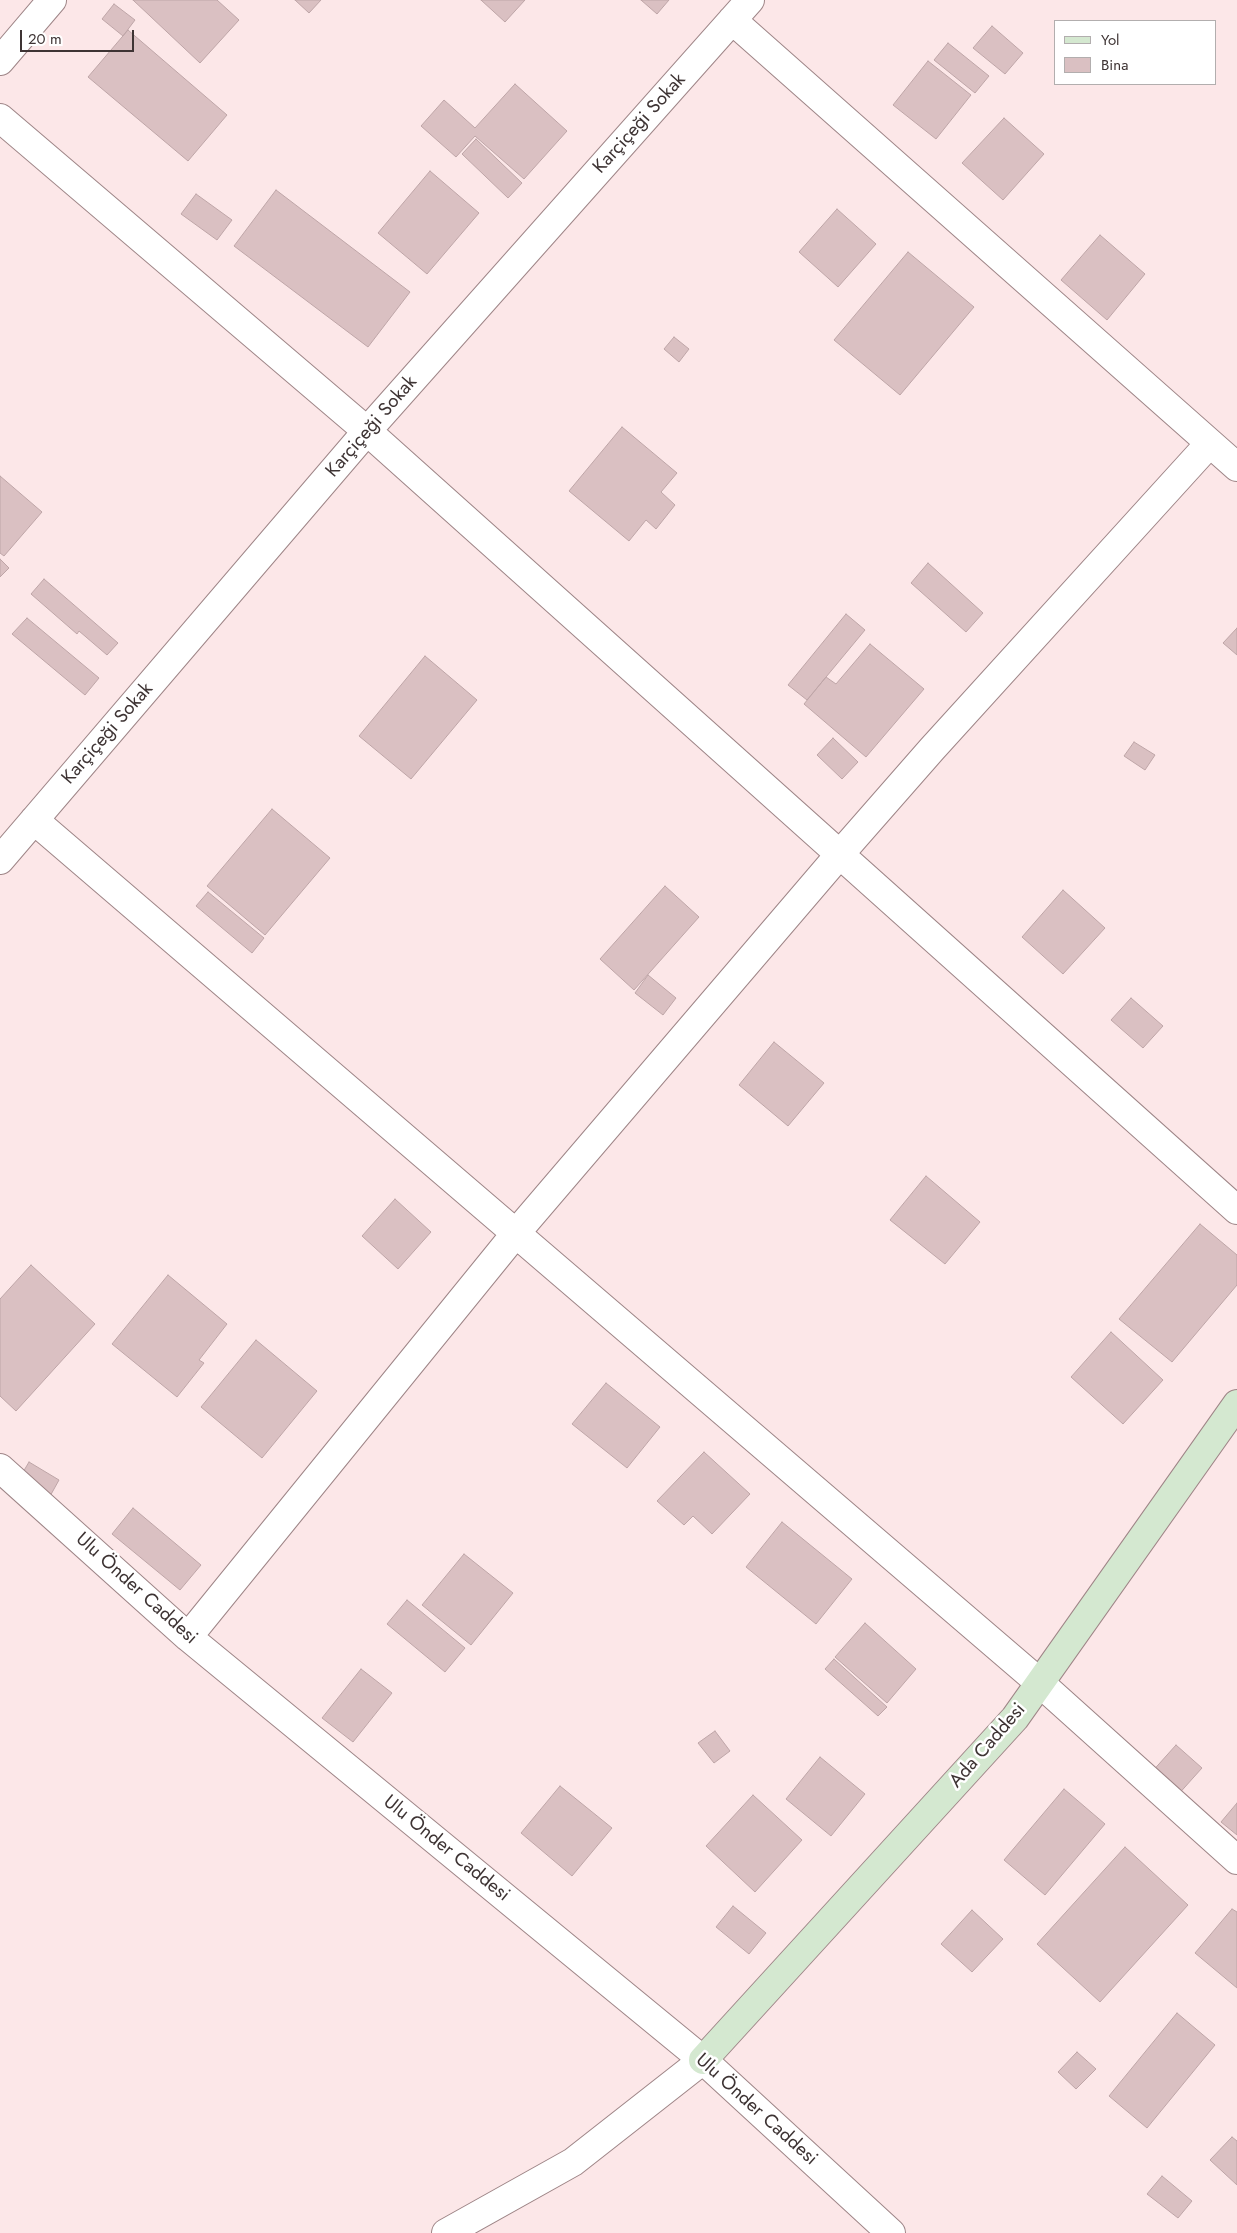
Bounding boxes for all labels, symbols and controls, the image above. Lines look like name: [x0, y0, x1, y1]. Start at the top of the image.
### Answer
scale bar: [22, 20, 136, 52]
legend: [1054, 20, 1217, 85]
text: 20 m: [28, 28, 62, 50]
text: Yol: [1101, 29, 1120, 51]
text: Bina: [1101, 54, 1128, 76]
street label: Karçiçeği Sokak: [589, 69, 691, 179]
street label: Karçiçeği Sokak: [322, 372, 422, 482]
street label: Karçiçeği Sokak: [58, 679, 158, 789]
street label: Ulu Önder Caddesi: [70, 1528, 202, 1650]
street label: Ada Caddesi: [945, 1699, 1031, 1793]
street label: Ulu Önder Caddesi: [378, 1791, 514, 1907]
street label: Ulu Önder Caddesi: [690, 2049, 822, 2171]

